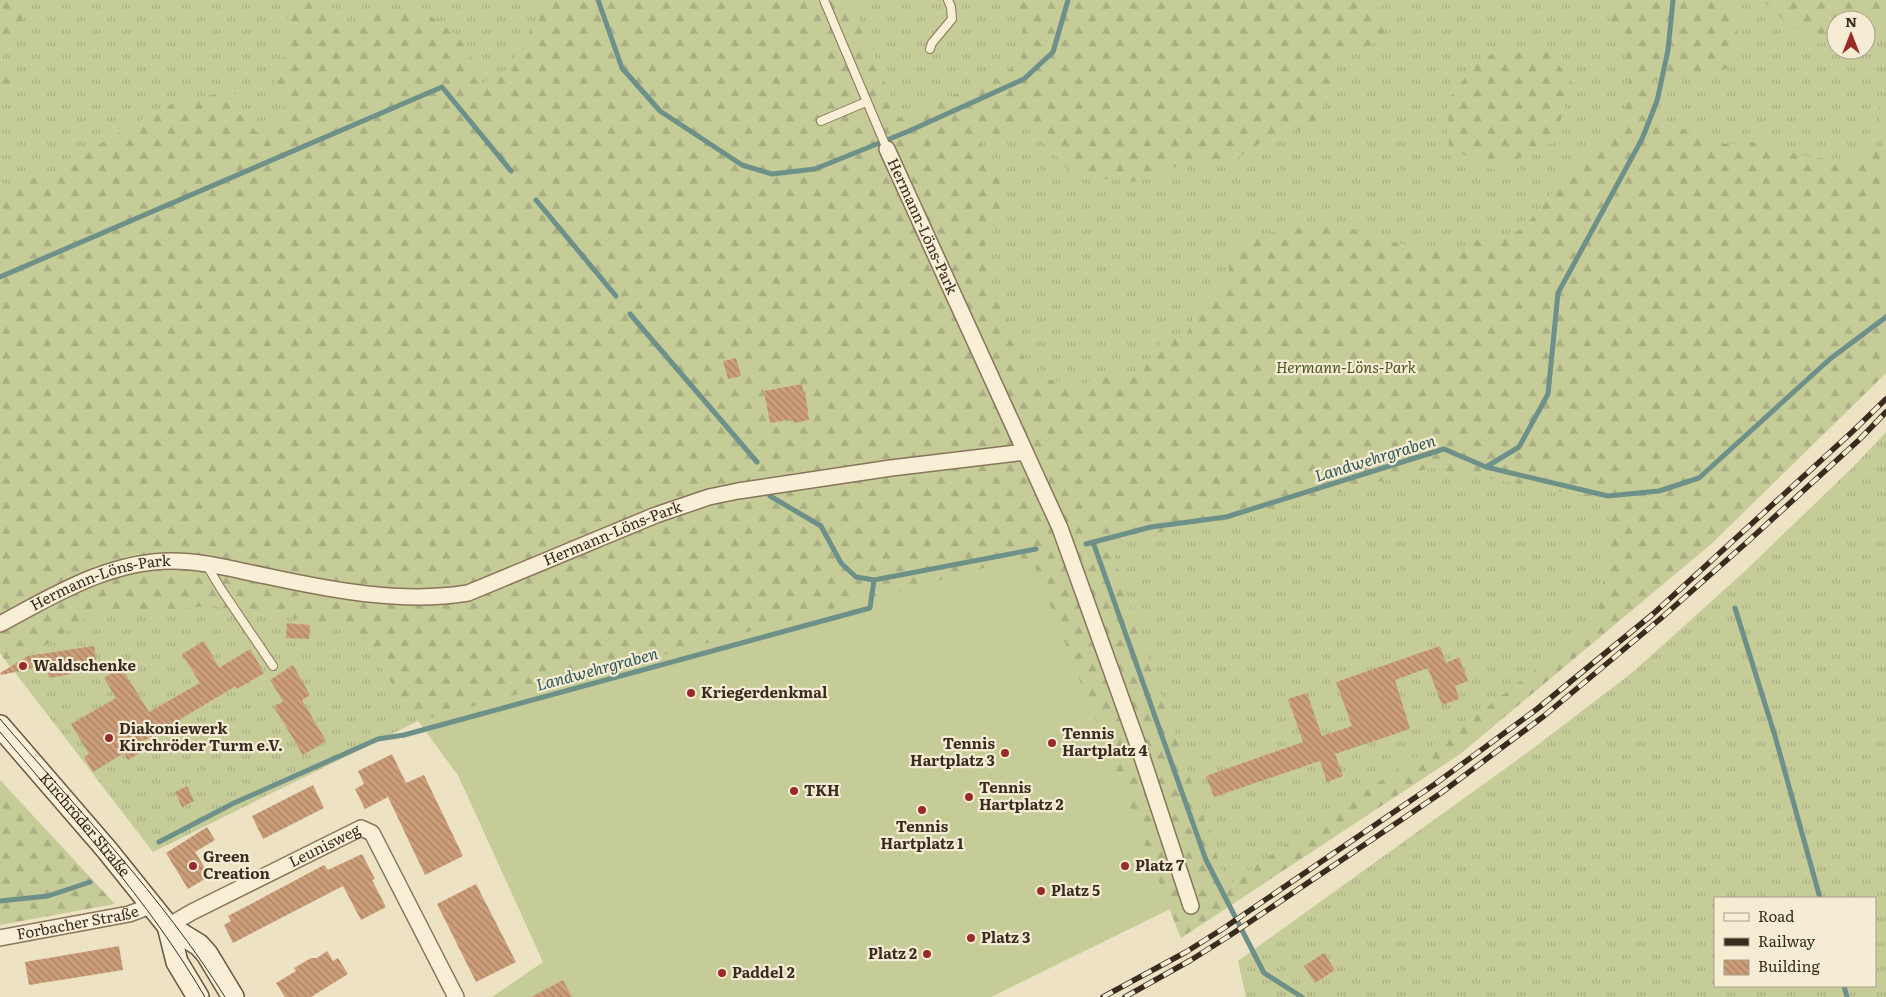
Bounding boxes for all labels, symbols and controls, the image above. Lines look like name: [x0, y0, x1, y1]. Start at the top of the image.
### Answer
north arrow: [1826, 10, 1876, 60]
text: N: [1845, 11, 1857, 31]
street label: Hermann-Löns-Park: [883, 154, 965, 298]
park label: Hermann-Löns-Park: [1276, 355, 1417, 378]
water label: Landwehrgraben: [1311, 427, 1439, 487]
street label: Hermann-Löns-Park: [539, 494, 685, 571]
street label: Hermann-Löns-Park: [26, 548, 172, 616]
water label: Landwehrgraben: [533, 640, 661, 696]
place label: Waldschenke: [33, 653, 136, 676]
marker: Waldschenke: [17, 660, 29, 672]
place label: Kriegerdenkmal: [701, 680, 828, 703]
marker: Kriegerdenkmal: [685, 687, 697, 699]
place label: Diakoniewerk Kirchröder Turm e.V.: [119, 716, 283, 756]
place label: Tennis Hartplatz 4: [1062, 721, 1148, 761]
place label: Tennis Hartplatz 3: [910, 731, 996, 771]
marker: Diakoniewerk Kirchröder Turm e.V.: [103, 732, 115, 744]
marker: Tennis Hartplatz 4: [1046, 737, 1058, 749]
marker: Tennis Hartplatz 3: [999, 747, 1011, 759]
street label: Kirchröder Straße: [35, 766, 137, 881]
place label: Tennis Hartplatz 2: [979, 775, 1064, 815]
place label: TKH: [804, 778, 840, 801]
marker: TKH: [788, 785, 800, 797]
marker: Tennis Hartplatz 2: [963, 791, 975, 803]
marker: Tennis Hartplatz 1: [916, 804, 928, 816]
place label: Tennis Hartplatz 1: [881, 814, 963, 854]
street label: Leunisweg: [284, 817, 364, 872]
place label: Green Creation: [203, 844, 270, 884]
place label: Platz 7: [1135, 853, 1185, 876]
marker: Green Creation: [187, 860, 199, 872]
marker: Platz 7: [1119, 860, 1131, 872]
place label: Platz 5: [1051, 878, 1100, 901]
marker: Platz 5: [1035, 885, 1047, 897]
legend: [1714, 897, 1876, 987]
street label: Forbacher Straße: [14, 898, 142, 945]
text: Road: [1758, 904, 1794, 927]
place label: Platz 3: [981, 925, 1030, 948]
text: Railway: [1758, 929, 1816, 952]
marker: Platz 3: [965, 932, 977, 944]
place label: Platz 2: [868, 941, 917, 964]
marker: Platz 2: [921, 948, 933, 960]
text: Building: [1758, 954, 1820, 977]
place label: Paddel 2: [732, 960, 795, 983]
marker: Paddel 2: [716, 967, 728, 979]

